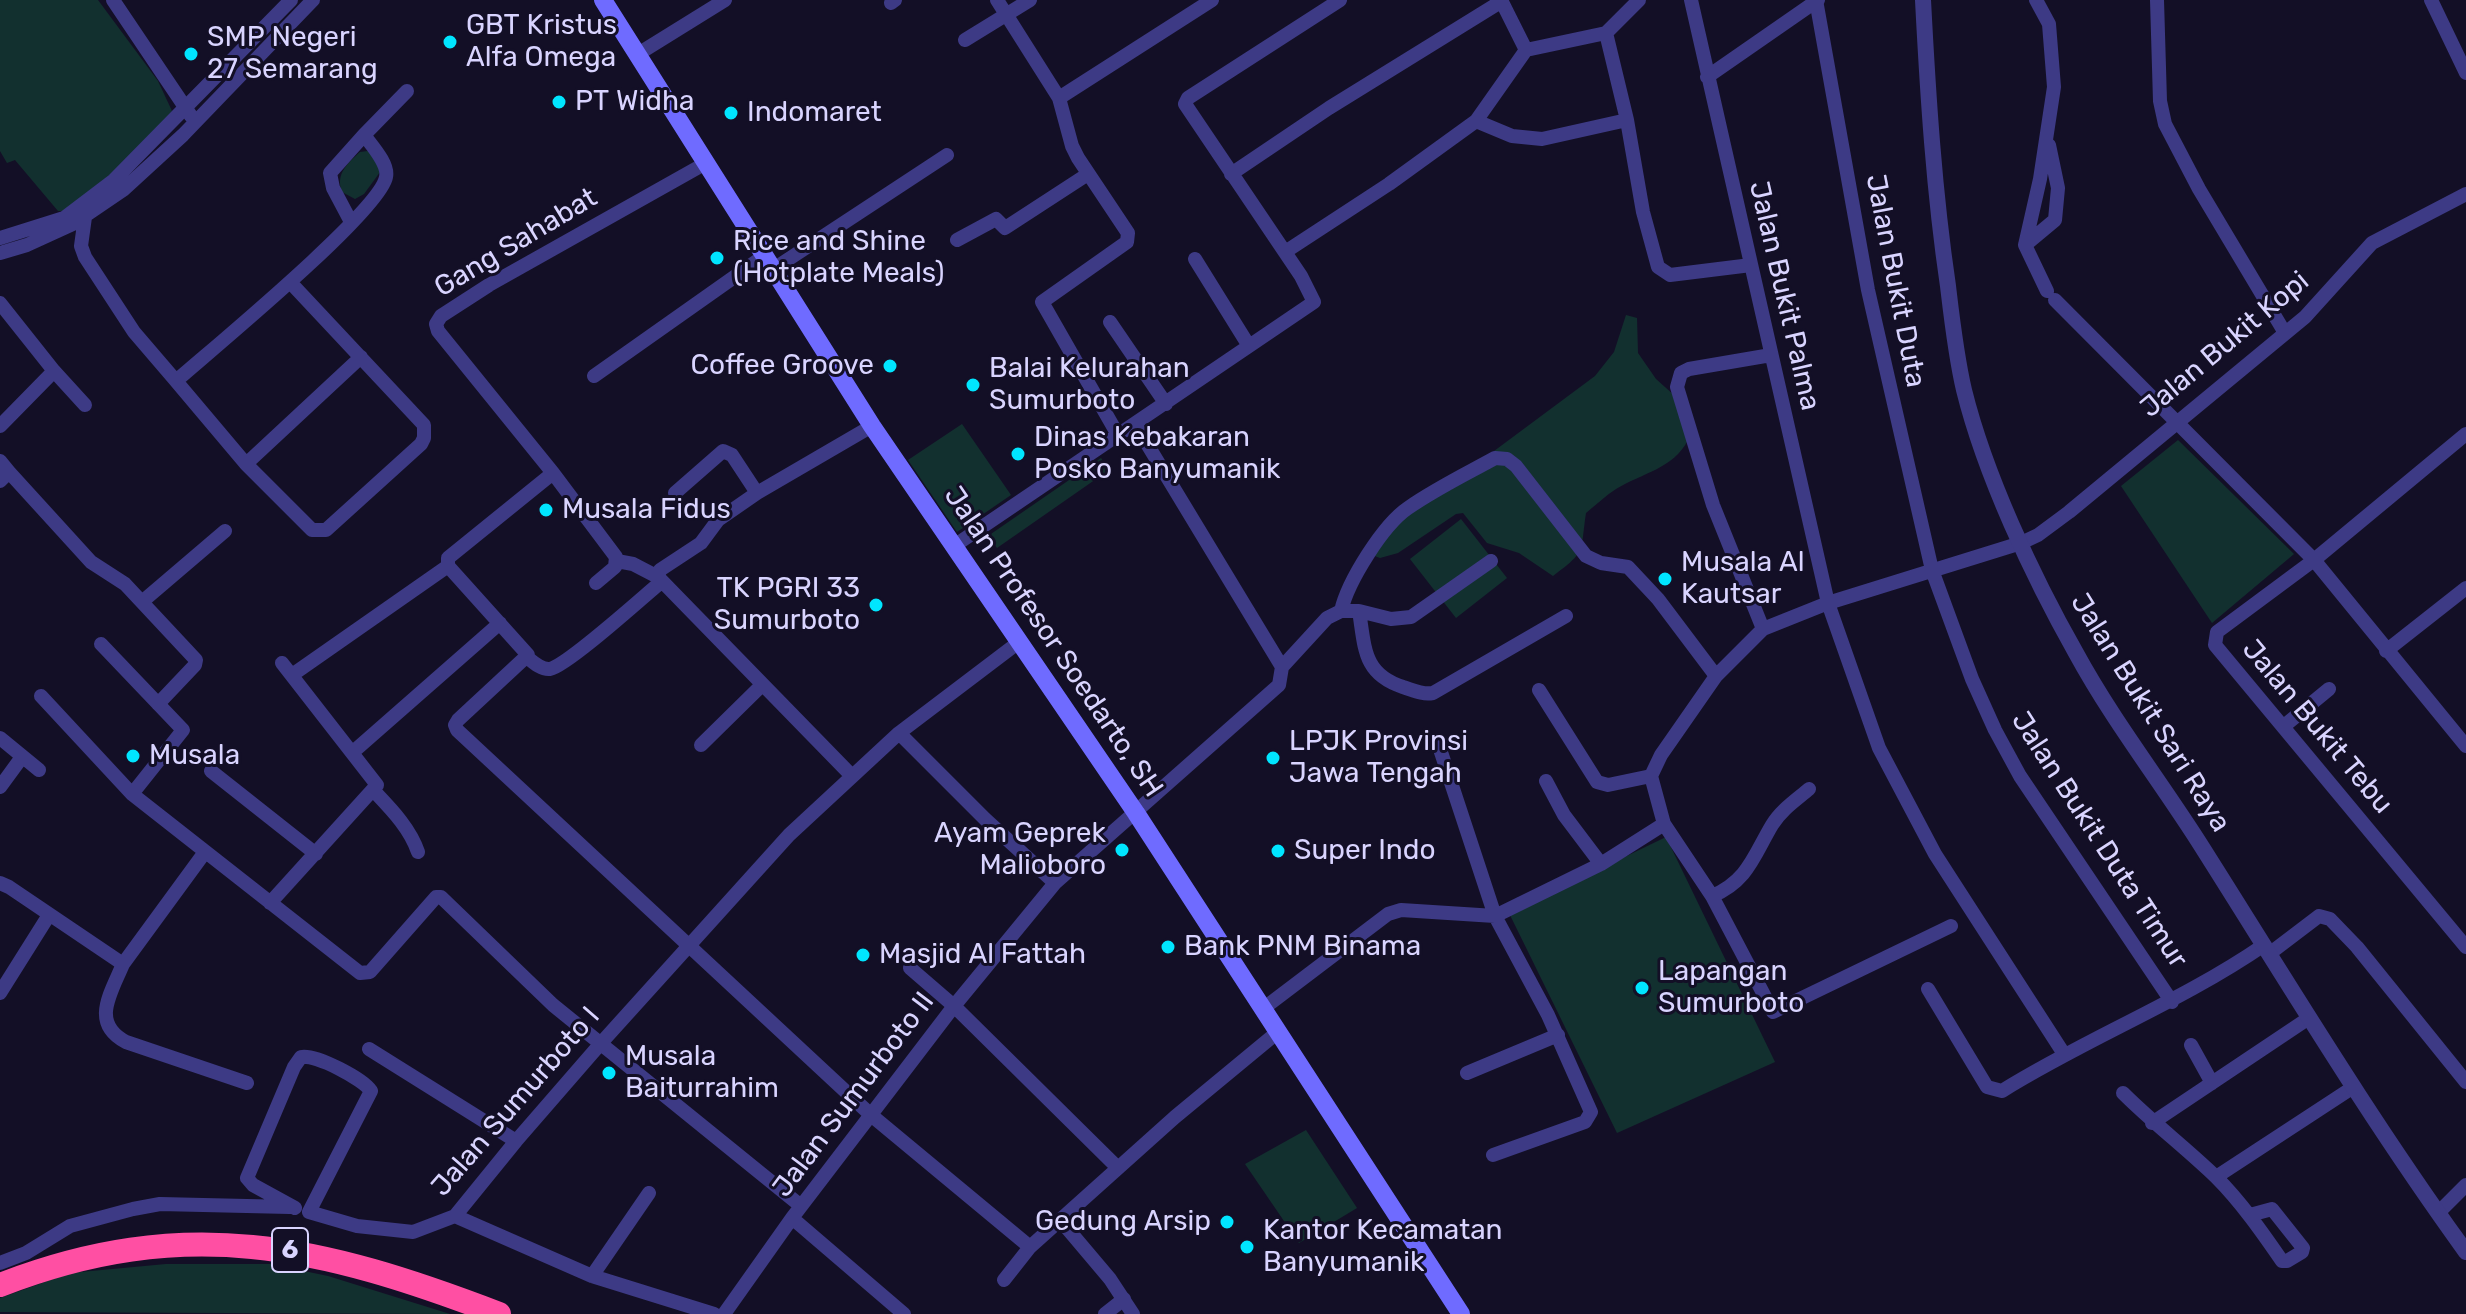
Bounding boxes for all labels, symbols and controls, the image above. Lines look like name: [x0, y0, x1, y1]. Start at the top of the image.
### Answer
place label: GBT Kristus Alfa Omega: [466, 9, 617, 75]
place label: SMP Negeri 27 Semarang: [207, 21, 378, 87]
marker: GBT Kristus Alfa Omega: [441, 33, 459, 51]
marker: SMP Negeri 27 Semarang: [182, 45, 200, 63]
place label: PT Widha: [575, 85, 694, 119]
marker: PT Widha: [550, 93, 568, 111]
place label: Indomaret: [747, 96, 882, 130]
marker: Indomaret: [722, 104, 740, 122]
street label: Jalan Bukit Duta: [1858, 172, 1932, 390]
street label: Jalan Bukit Palma: [1741, 178, 1827, 414]
street label: Gang Sahabat: [429, 181, 603, 305]
place label: Rice and Shine (Hotplate Meals): [733, 225, 944, 291]
marker: Rice and Shine (Hotplate Meals): [708, 249, 726, 267]
street label: Jalan Bukit Kopi: [2134, 265, 2316, 425]
place label: Coffee Groove: [690, 349, 874, 383]
place label: Balai Kelurahan Sumurboto: [989, 352, 1190, 418]
marker: Coffee Groove: [881, 357, 899, 375]
marker: Balai Kelurahan Sumurboto: [964, 376, 982, 394]
place label: Dinas Kebakaran Posko Banyumanik: [1034, 421, 1280, 487]
marker: Dinas Kebakaran Posko Banyumanik: [1009, 445, 1027, 463]
street label: Jalan Profesor Soedarto, SH: [936, 480, 1170, 804]
place label: Musala Fidus: [562, 493, 731, 527]
marker: Musala Fidus: [537, 501, 555, 519]
place label: Musala Al Kautsar: [1681, 546, 1805, 612]
marker: Musala Al Kautsar: [1656, 570, 1674, 588]
place label: TK PGRI 33 Sumurboto: [714, 572, 860, 638]
street label: Jalan Bukit Sari Raya: [2063, 588, 2237, 838]
marker: TK PGRI 33 Sumurboto: [867, 596, 885, 614]
street label: Jalan Bukit Tebu: [2235, 633, 2399, 821]
street label: Jalan Bukit Duta Timur: [2004, 706, 2194, 974]
place label: LPJK Provinsi Jawa Tengah: [1289, 725, 1468, 791]
place label: Musala: [149, 739, 240, 773]
marker: Musala: [124, 747, 142, 765]
marker: LPJK Provinsi Jawa Tengah: [1264, 749, 1282, 767]
place label: Ayam Geprek Malioboro: [934, 817, 1106, 883]
place label: Super Indo: [1294, 834, 1435, 868]
marker: Ayam Geprek Malioboro: [1113, 841, 1131, 859]
marker: Super Indo: [1269, 842, 1287, 860]
place label: Bank PNM Binama: [1184, 930, 1421, 964]
place label: Masjid Al Fattah: [879, 938, 1086, 972]
marker: Bank PNM Binama: [1159, 938, 1177, 956]
marker: Masjid Al Fattah: [854, 946, 872, 964]
place label: Lapangan Sumurboto: [1658, 955, 1804, 1021]
marker: Lapangan Sumurboto: [1633, 979, 1651, 997]
street label: Jalan Sumurboto II: [766, 986, 942, 1204]
street label: Jalan Sumurboto I: [425, 1000, 607, 1204]
place label: Musala Baiturrahim: [625, 1040, 779, 1106]
marker: Musala Baiturrahim: [600, 1064, 618, 1082]
place label: Gedung Arsip: [1035, 1205, 1211, 1239]
marker: Gedung Arsip: [1218, 1213, 1236, 1231]
place label: Kantor Kecamatan Banyumanik: [1263, 1214, 1503, 1280]
road number: 6: [272, 1228, 308, 1272]
marker: Kantor Kecamatan Banyumanik: [1238, 1238, 1256, 1256]

